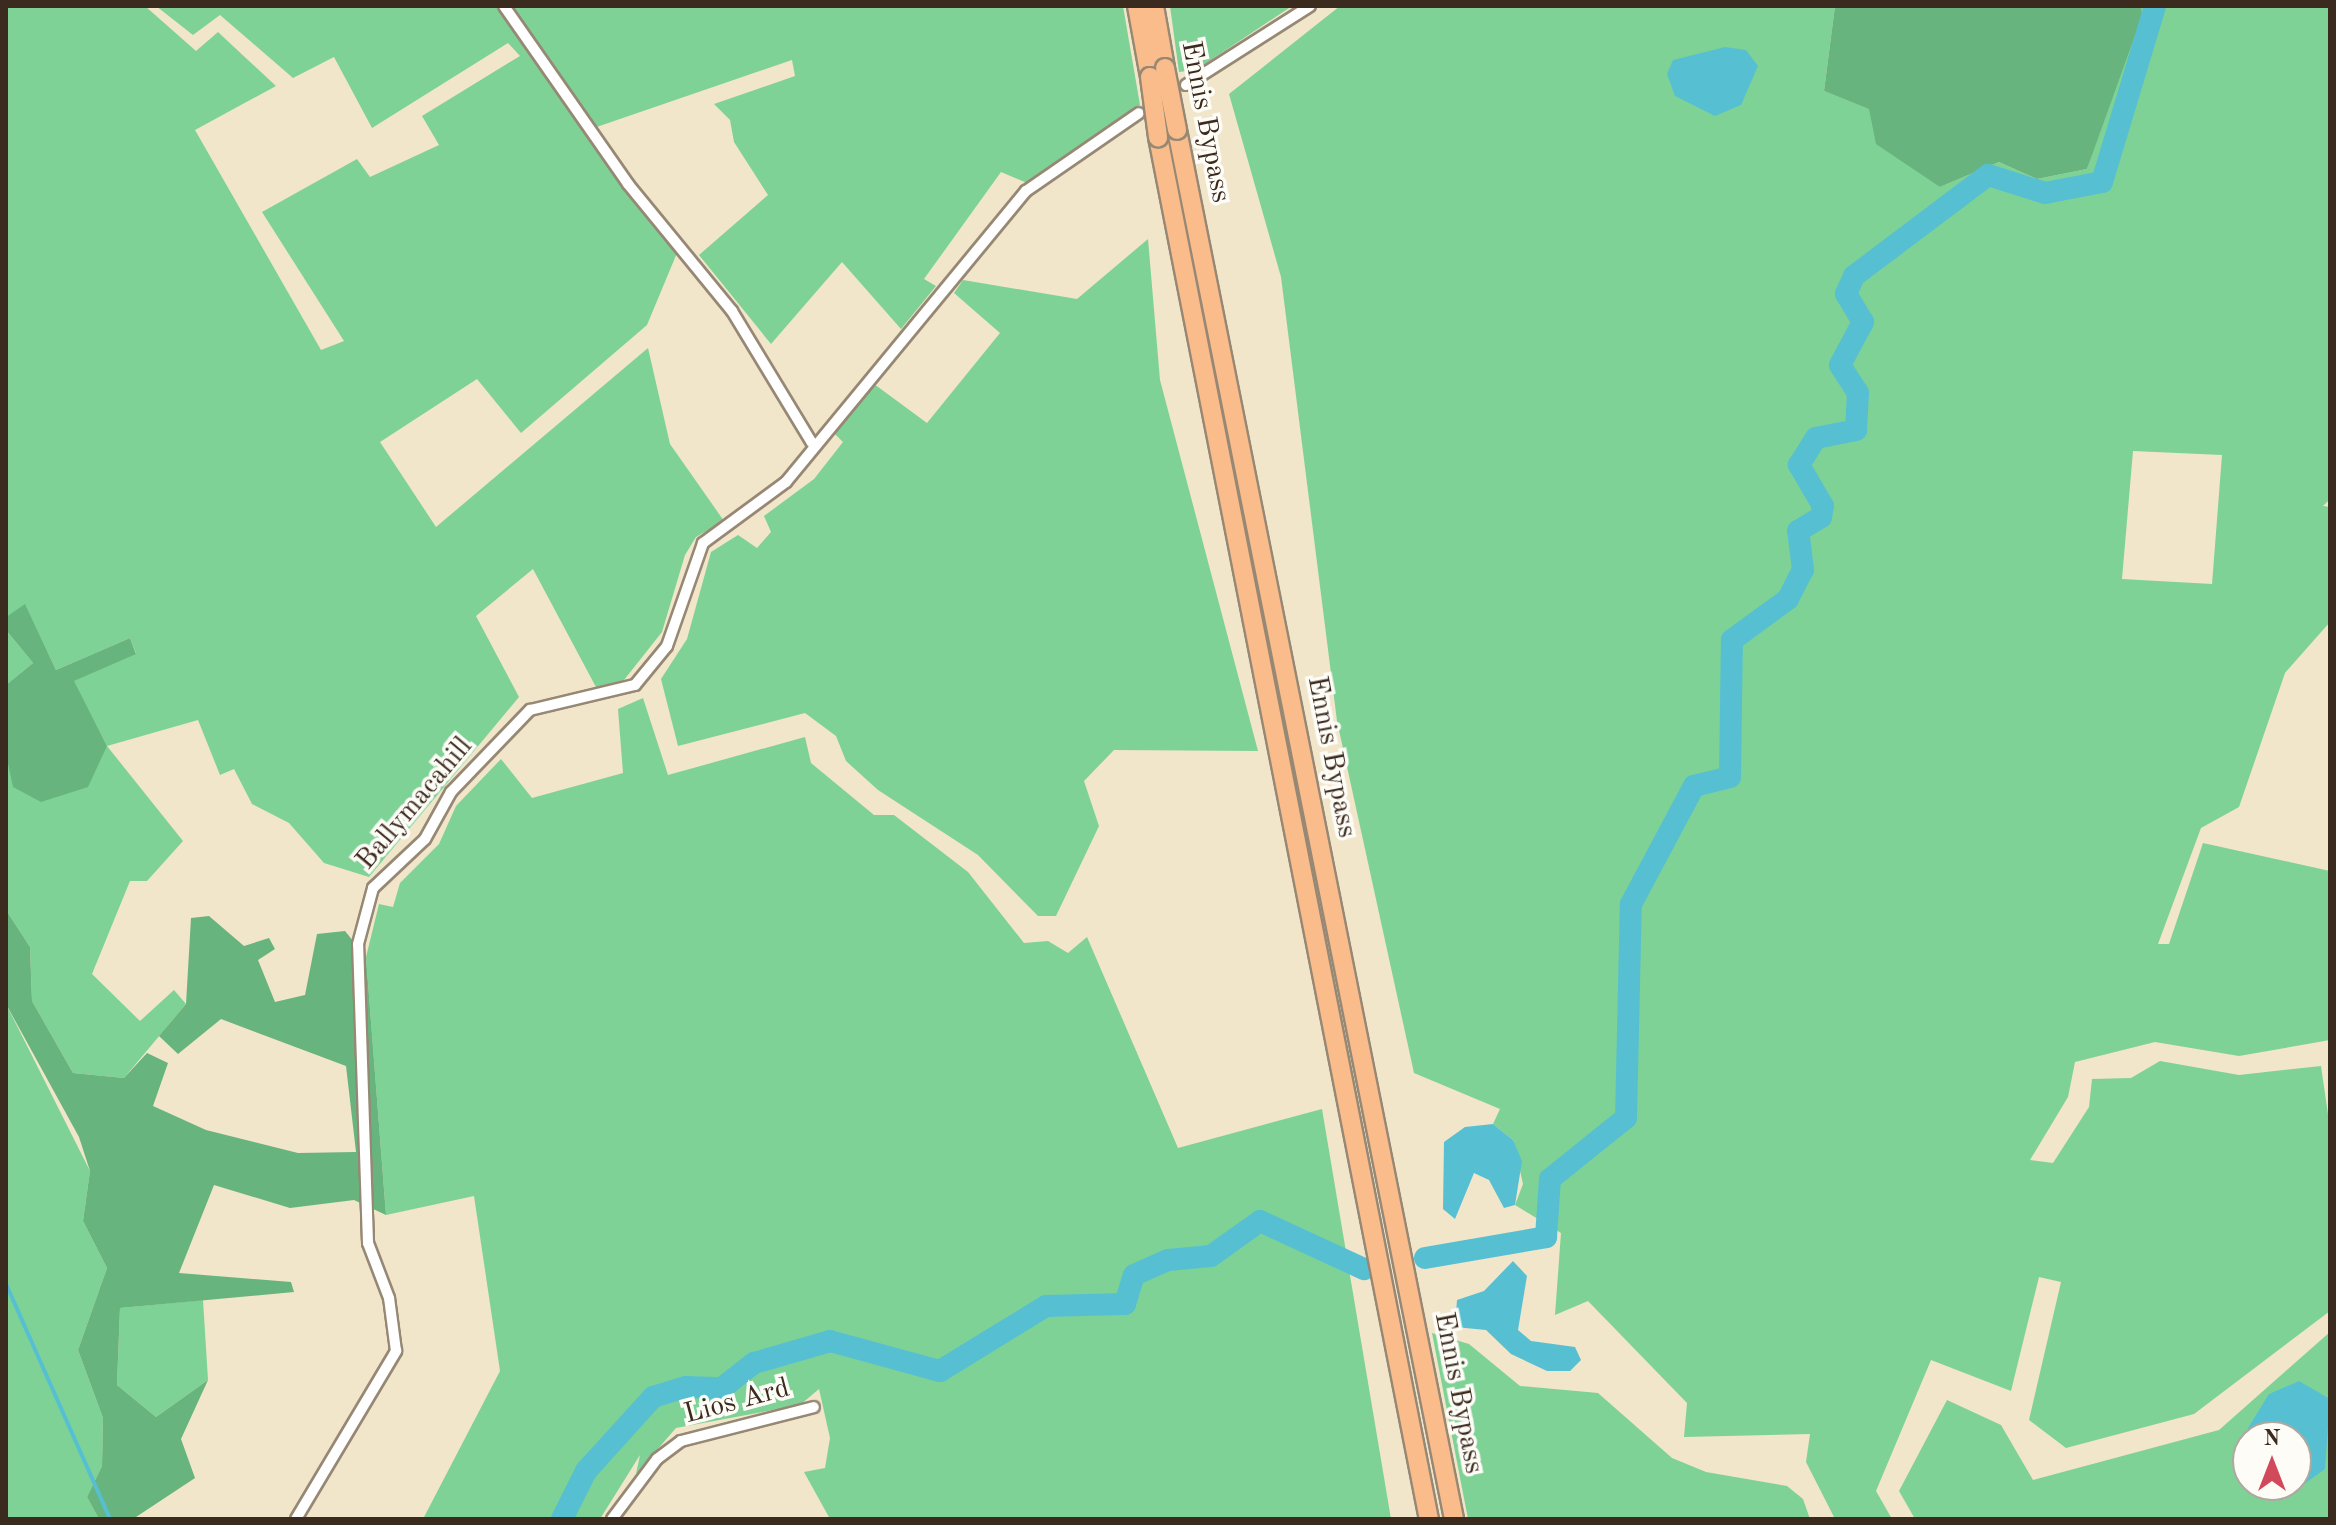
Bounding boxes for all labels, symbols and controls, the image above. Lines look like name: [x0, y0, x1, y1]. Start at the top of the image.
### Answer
street label: Ennis Bypass: [1173, 38, 1237, 206]
street label: Ennis Bypass: [1299, 673, 1363, 841]
street label: Ballymacahill: [350, 731, 480, 877]
street label: Ennis Bypass: [1426, 1309, 1490, 1477]
street label: Lios Ard: [681, 1372, 793, 1432]
north arrow: [2232, 1421, 2312, 1501]
text: N: [2264, 1428, 2280, 1450]

